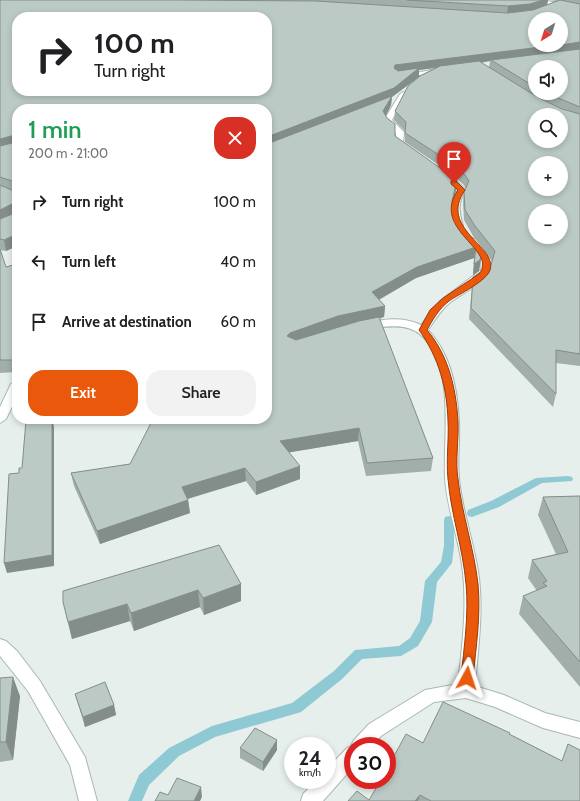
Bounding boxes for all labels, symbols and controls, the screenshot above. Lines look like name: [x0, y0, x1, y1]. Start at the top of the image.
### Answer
north arrow: [528, 12, 568, 52]
map controls: [528, 12, 568, 244]
text: 100 m: [94, 26, 175, 60]
icon: right: [28, 28, 80, 80]
text: Turn right: [94, 60, 165, 82]
button: sound: [528, 60, 568, 100]
button: search: [528, 108, 568, 148]
text: 1 min: [28, 115, 82, 144]
button: close: [214, 117, 256, 159]
pin: [437, 142, 471, 183]
text: 200 m · 21:00: [28, 145, 108, 161]
icon: arrive: [443, 148, 465, 170]
button: +: [528, 156, 568, 196]
icon: right: [28, 191, 50, 213]
text: Turn right: [62, 193, 123, 211]
text: 100 m: [214, 193, 256, 211]
button: −: [528, 204, 568, 244]
icon: left: [28, 251, 50, 273]
text: Turn left: [62, 253, 116, 271]
text: 40 m: [220, 253, 256, 271]
icon: arrive: [28, 311, 50, 333]
text: Arrive at destination: [62, 313, 192, 331]
text: 60 m: [220, 313, 256, 331]
button: Exit: [28, 370, 138, 416]
button: Share: [146, 370, 256, 416]
position arrow: [446, 657, 488, 699]
speed limit sign: 30: [344, 737, 396, 789]
text: 24: [299, 746, 322, 770]
text: km/h: [299, 766, 321, 779]

